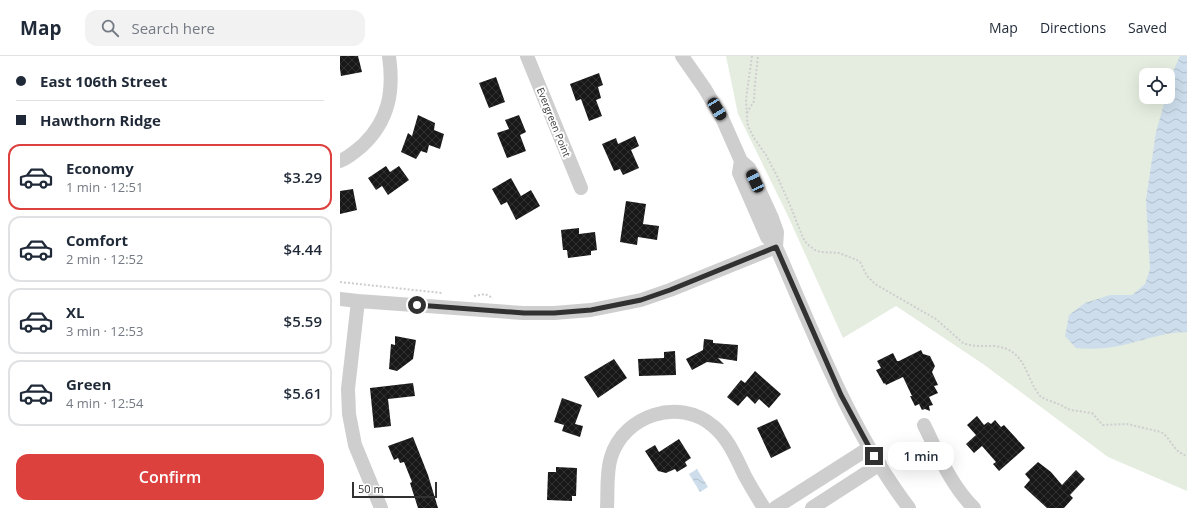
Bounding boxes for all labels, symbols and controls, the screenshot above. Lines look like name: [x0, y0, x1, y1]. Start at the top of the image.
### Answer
search box: [85, 10, 365, 46]
text: Map: [20, 15, 61, 41]
icon: search: [99, 17, 121, 39]
text: Search here: [131, 18, 215, 38]
text: Map: [989, 18, 1018, 37]
text: Directions: [1040, 18, 1106, 37]
text: Saved: [1128, 18, 1167, 37]
map controls: [1139, 68, 1175, 104]
button: locate: [1139, 68, 1175, 104]
text: East 106th Street: [40, 71, 167, 91]
street label: Evergreen Point: [534, 85, 575, 159]
car: [706, 96, 728, 122]
text: Hawthorn Ridge: [40, 110, 161, 130]
text: Economy: [66, 158, 134, 178]
icon: car: [18, 159, 54, 195]
text: $3.29: [284, 167, 322, 187]
car: [744, 168, 766, 194]
text: 1 min · 12:51: [66, 178, 143, 196]
text: Comfort: [66, 230, 128, 250]
icon: car: [18, 231, 54, 267]
text: $4.44: [284, 239, 322, 259]
text: 2 min · 12:52: [66, 250, 143, 268]
route start: [408, 296, 426, 314]
text: XL: [66, 302, 84, 322]
icon: car: [18, 303, 54, 339]
text: $5.59: [284, 311, 322, 331]
text: 3 min · 12:53: [66, 322, 143, 340]
text: Green: [66, 374, 111, 394]
icon: car: [18, 375, 54, 411]
text: $5.61: [284, 383, 322, 403]
text: 4 min · 12:54: [66, 394, 143, 412]
callout: 1 min: [888, 442, 954, 470]
route end: [865, 447, 883, 465]
text: 1 min: [903, 447, 939, 465]
button: Confirm: [16, 454, 324, 500]
scale bar: [352, 480, 437, 499]
text: 50 m: [358, 481, 384, 496]

